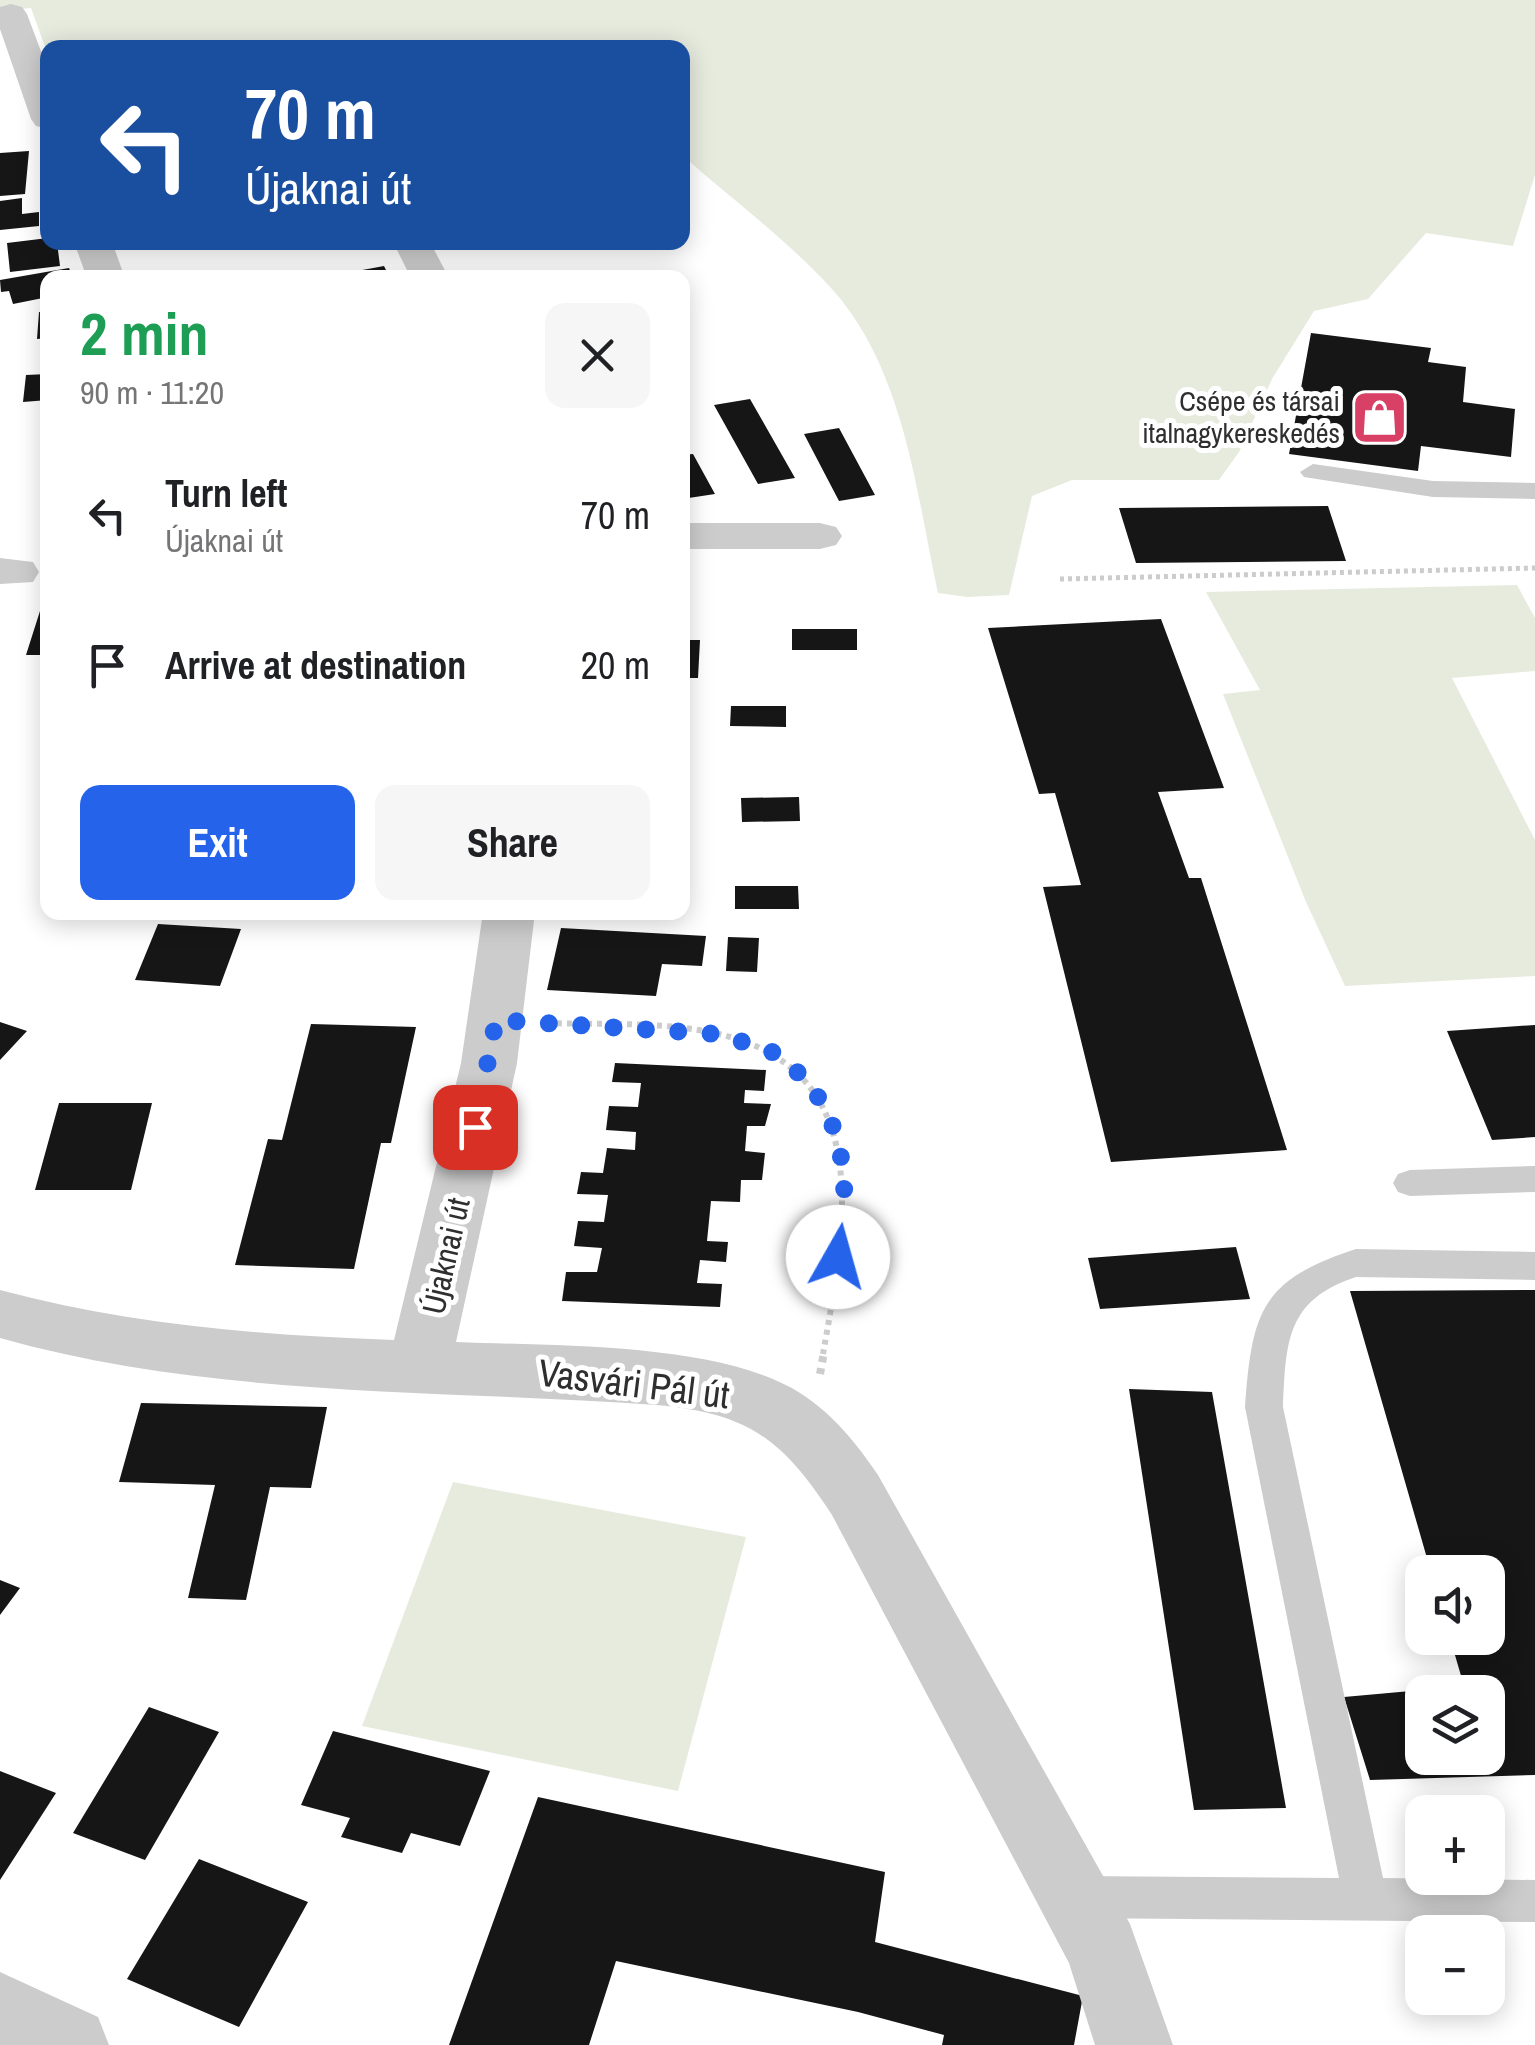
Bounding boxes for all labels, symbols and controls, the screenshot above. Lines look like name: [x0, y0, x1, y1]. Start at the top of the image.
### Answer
text: 70 m: [245, 67, 376, 161]
icon: left: [80, 80, 210, 210]
text: Újaknai út: [245, 157, 411, 218]
text: 2 min: [80, 293, 209, 374]
button: close: [545, 303, 650, 408]
text: 90 m · 11:20: [80, 371, 224, 414]
place label: Csépe és társai italnagykereskedés: [1142, 382, 1340, 452]
shop icon: Csépe és társai italnagykereskedés: [1349, 387, 1409, 447]
text: Turn left: [165, 468, 287, 519]
icon: left: [80, 488, 135, 543]
text: 70 m: [581, 490, 650, 541]
text: Újaknai út: [165, 519, 283, 562]
icon: arrive: [80, 638, 135, 693]
text: Arrive at destination: [165, 640, 466, 691]
text: 20 m: [581, 640, 650, 691]
button: Exit: [80, 785, 355, 900]
button: Share: [375, 785, 650, 900]
pin: [433, 1085, 518, 1170]
icon: arrive: [448, 1100, 503, 1155]
street label: Újaknai út: [411, 1193, 480, 1318]
position arrow: [786, 1205, 890, 1309]
street label: Vasvári Pál út: [536, 1347, 733, 1421]
map controls: [1405, 1555, 1505, 2015]
button: sound: [1405, 1555, 1505, 1655]
button: layers: [1405, 1675, 1505, 1775]
button: +: [1405, 1795, 1505, 1895]
button: −: [1405, 1915, 1505, 2015]

